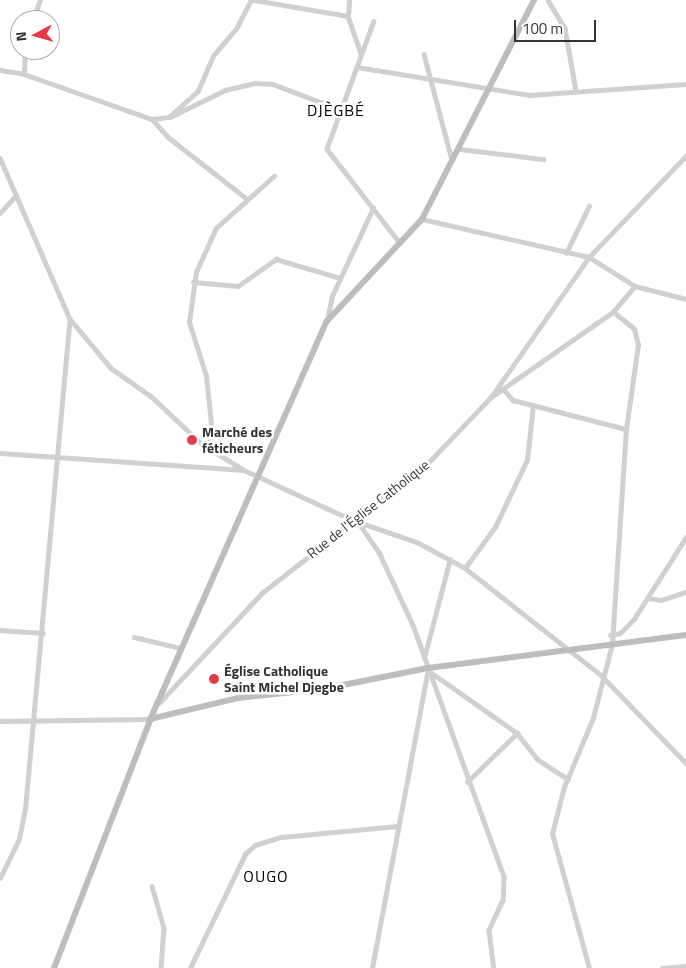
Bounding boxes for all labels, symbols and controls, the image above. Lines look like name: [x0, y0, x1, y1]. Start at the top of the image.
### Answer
north arrow: [10, 10, 60, 60]
scale bar: [516, 10, 598, 42]
text: 100 m: [522, 17, 563, 40]
text: N: [10, 31, 32, 42]
district label: DJÈGBÉ: [306, 100, 366, 120]
place label: Marché des féticheurs: [202, 424, 272, 457]
marker: Marché des féticheurs: [186, 434, 198, 446]
street label: Rue de l'Église Catholique: [304, 456, 432, 562]
place label: Église Catholique Saint Michel Djegbe: [224, 663, 344, 696]
marker: Église Catholique Saint Michel Djegbe: [208, 673, 220, 685]
district label: OUGO: [243, 866, 289, 886]

